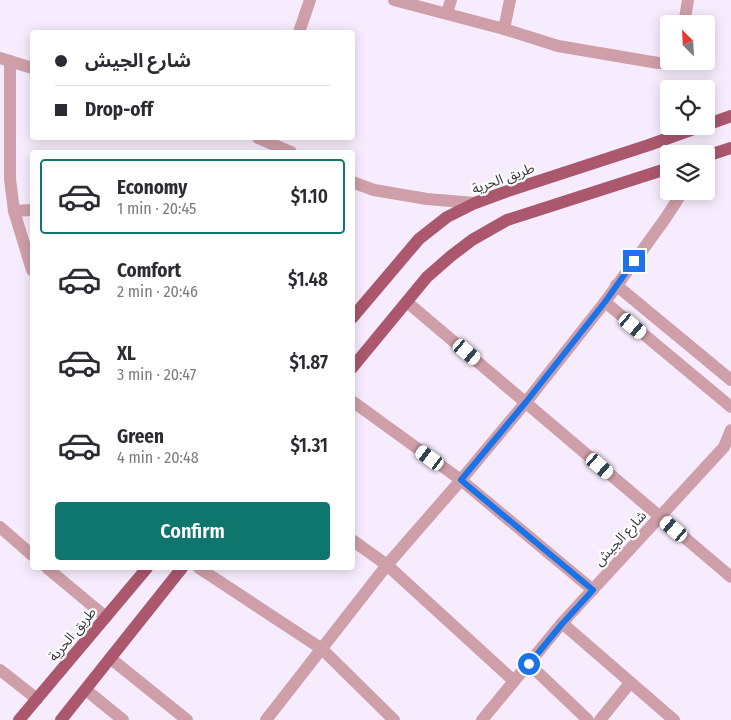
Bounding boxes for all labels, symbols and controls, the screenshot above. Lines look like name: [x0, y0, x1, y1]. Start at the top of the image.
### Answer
north arrow: [660, 15, 715, 70]
map controls: [660, 15, 715, 200]
text: شارع الجيش: [85, 49, 191, 72]
button: locate: [660, 80, 715, 135]
text: Drop-off: [85, 98, 153, 121]
button: layers: [660, 145, 715, 200]
street label: طريق الحرية: [470, 159, 537, 199]
icon: car: [57, 174, 102, 219]
text: Economy: [117, 176, 187, 199]
text: $1.10: [291, 185, 328, 208]
text: 1 min · 20:45: [117, 199, 196, 218]
route end: [623, 250, 645, 272]
icon: car: [57, 257, 102, 302]
text: Comfort: [117, 259, 181, 282]
text: $1.48: [288, 268, 328, 291]
text: 2 min · 20:46: [117, 282, 198, 301]
car: [616, 311, 649, 341]
car: [450, 337, 483, 367]
icon: car: [57, 340, 102, 385]
text: XL: [117, 342, 136, 365]
text: $1.87: [289, 351, 328, 374]
text: 3 min · 20:47: [117, 365, 196, 384]
icon: car: [57, 423, 102, 468]
text: Green: [117, 425, 164, 448]
text: $1.31: [290, 434, 328, 457]
car: [413, 443, 446, 473]
text: 4 min · 20:48: [117, 448, 199, 467]
car: [583, 450, 616, 482]
button: Confirm: [55, 502, 330, 560]
street label: شارع الجيش: [590, 507, 652, 571]
car: [657, 514, 690, 544]
street label: طريق الحرية: [45, 604, 101, 665]
route start: [518, 653, 540, 675]

